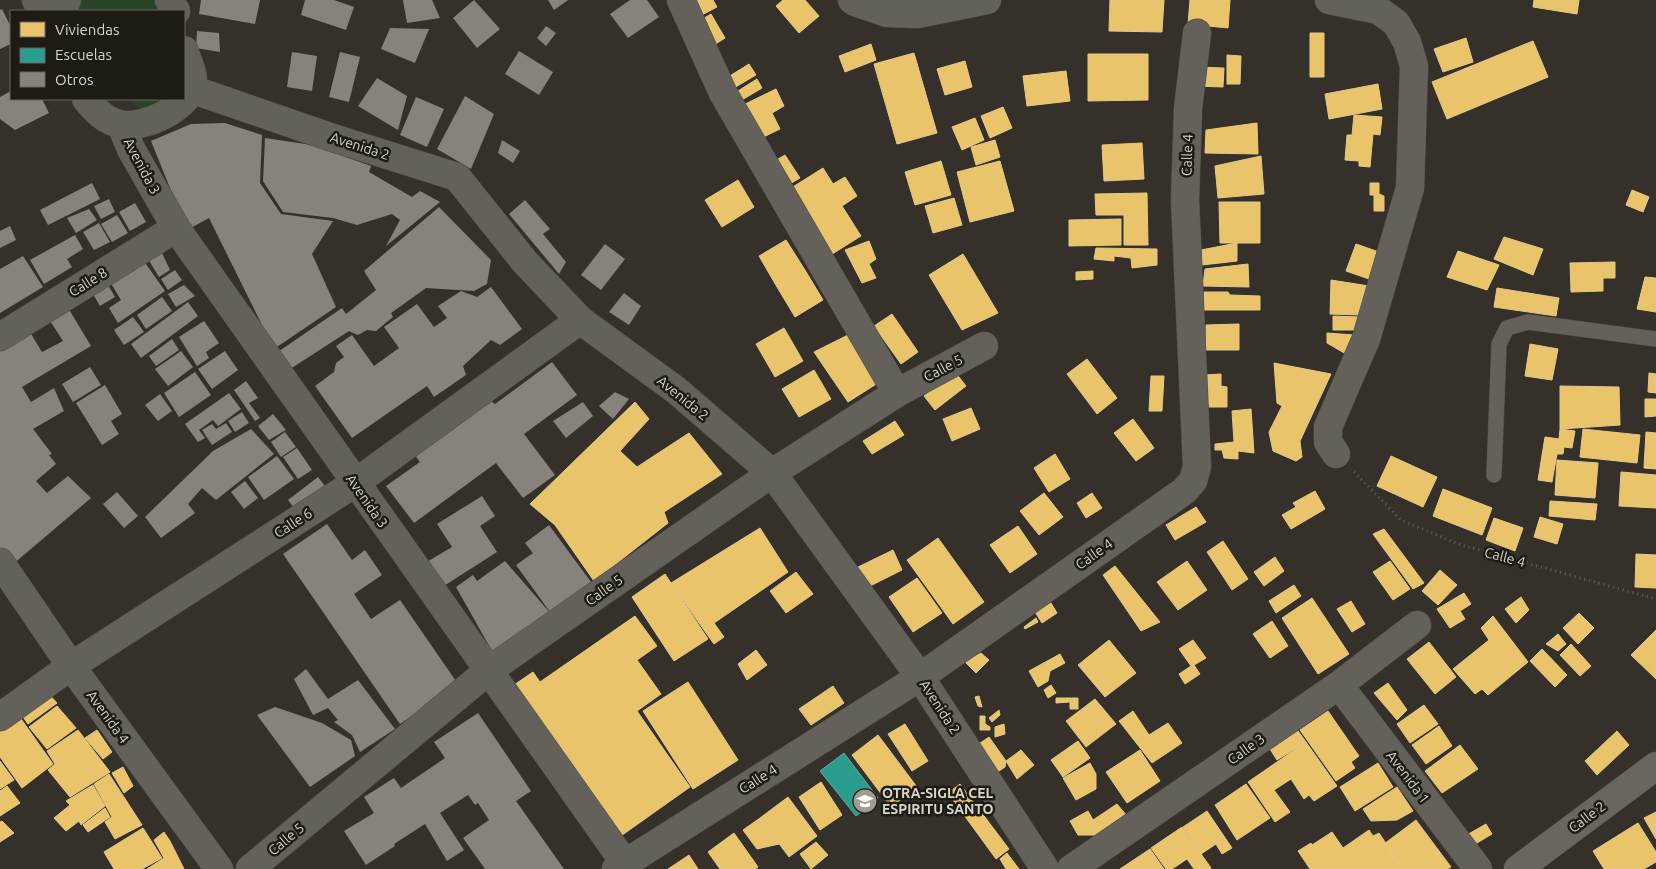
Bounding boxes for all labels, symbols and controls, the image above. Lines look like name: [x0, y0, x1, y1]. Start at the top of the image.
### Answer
legend: [10, 10, 185, 100]
text: Viviendas: [55, 21, 119, 38]
text: Escuelas: [55, 46, 112, 63]
text: Otros: [55, 71, 94, 88]
street label: Avenida 2: [328, 129, 392, 163]
street label: Calle 4: [1178, 134, 1196, 176]
street label: Avenida 3: [121, 135, 163, 197]
street label: Calle 8: [66, 264, 110, 300]
street label: Calle 5: [921, 351, 965, 385]
street label: Avenida 2: [654, 372, 712, 424]
street label: Avenida 3: [343, 471, 391, 531]
street label: Calle 6: [271, 505, 315, 541]
street label: Calle 4: [1072, 535, 1116, 573]
street label: Calle 4: [1483, 544, 1527, 570]
street label: Calle 5: [582, 571, 626, 609]
street label: Avenida 2: [917, 677, 963, 737]
street label: Avenida 4: [83, 687, 133, 747]
street label: Calle 3: [1224, 730, 1268, 768]
street label: Avenida 1: [1383, 748, 1433, 806]
street label: Calle 4: [736, 761, 780, 797]
place label: OTRA-SIGLA CEL ESPIRITU SANTO: [882, 785, 994, 817]
school or university icon: OTRA-SIGLA CEL ESPIRITU SANTO: [852, 788, 878, 814]
street label: Calle 2: [1565, 798, 1609, 836]
street label: Calle 5: [265, 819, 307, 859]

